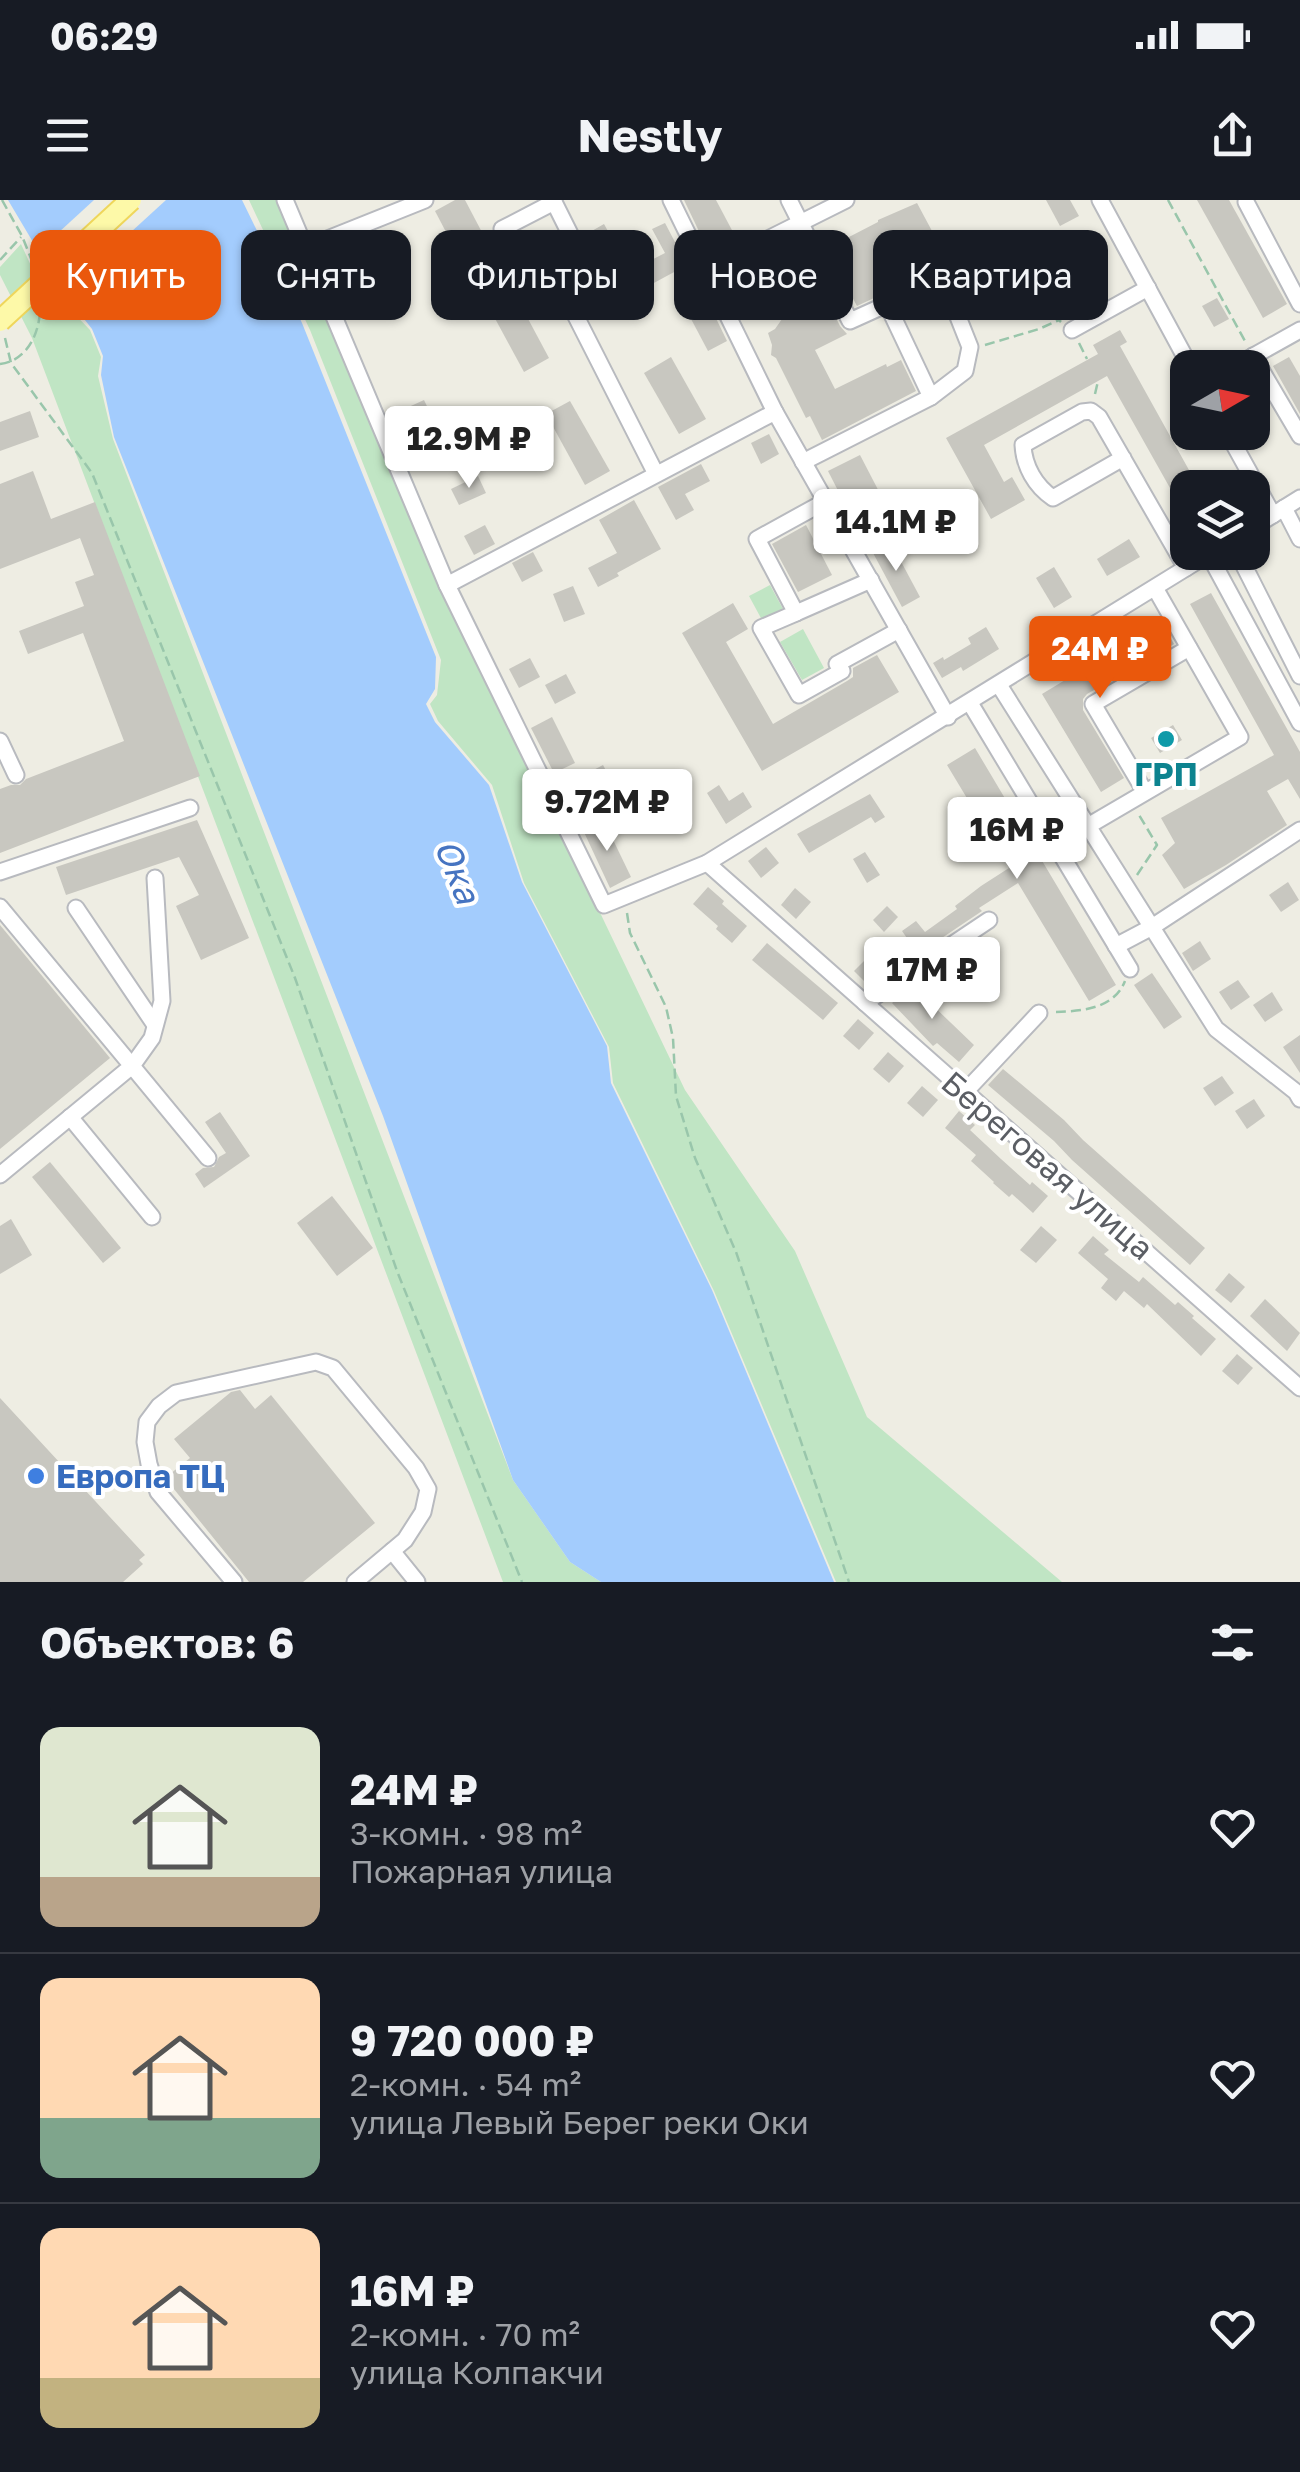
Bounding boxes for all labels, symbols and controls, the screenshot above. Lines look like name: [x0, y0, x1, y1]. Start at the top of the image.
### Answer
text: 06:29: [50, 13, 158, 58]
icon: menu: [40, 108, 95, 163]
text: Nestly: [578, 108, 722, 162]
icon: share: [1205, 108, 1260, 163]
chip: Купить: [30, 230, 221, 320]
chip: Снять: [241, 230, 411, 320]
chip: Фильтры: [431, 230, 654, 320]
chip: Новое: [674, 230, 853, 320]
chip: Квартира: [873, 230, 1108, 320]
north arrow: [1170, 350, 1270, 450]
map controls: [1170, 350, 1270, 570]
pin: 12.9M ₽: [377, 406, 561, 491]
text: 12.9M ₽: [407, 419, 531, 457]
button: layers: [1170, 470, 1270, 570]
pin: 14.1M ₽: [804, 489, 988, 574]
text: 14.1M ₽: [835, 502, 957, 540]
pin: 24M ₽: [1030, 616, 1170, 701]
text: 24M ₽: [1051, 629, 1149, 667]
marker: ГРП: [1155, 728, 1177, 750]
place label: ГРП: [1134, 755, 1198, 793]
pin: 9.72M ₽: [515, 769, 699, 854]
text: 9.72M ₽: [544, 782, 670, 820]
pin: 16M ₽: [947, 797, 1087, 882]
text: 16M ₽: [970, 810, 1064, 848]
water label: Ока: [426, 833, 490, 910]
pin: 17M ₽: [862, 937, 1002, 1022]
text: 17M ₽: [886, 950, 978, 988]
street label: Береговая улица: [934, 1063, 1162, 1267]
place label: Европа ТЦ: [56, 1457, 225, 1495]
marker: Европа ТЦ: [25, 1465, 47, 1487]
icon: filters: [1205, 1615, 1260, 1670]
text: Объектов: 6: [40, 1617, 295, 1667]
text: 24M ₽: [350, 1764, 478, 1814]
icon: home: [120, 1767, 240, 1887]
icon: heart: [1205, 1800, 1260, 1855]
text: 3-комн. · 98 m²: [350, 1814, 582, 1852]
text: Пожарная улица: [350, 1852, 613, 1890]
text: 9 720 000 ₽: [350, 2015, 594, 2065]
icon: home: [120, 2018, 240, 2138]
icon: heart: [1205, 2051, 1260, 2106]
text: 2-комн. · 54 m²: [350, 2065, 581, 2103]
text: улица Левый Берег реки Оки: [350, 2103, 809, 2141]
text: 16M ₽: [350, 2265, 475, 2315]
icon: home: [120, 2268, 240, 2388]
icon: heart: [1205, 2301, 1260, 2356]
text: 2-комн. · 70 m²: [350, 2315, 580, 2353]
text: улица Колпакчи: [350, 2353, 604, 2391]

